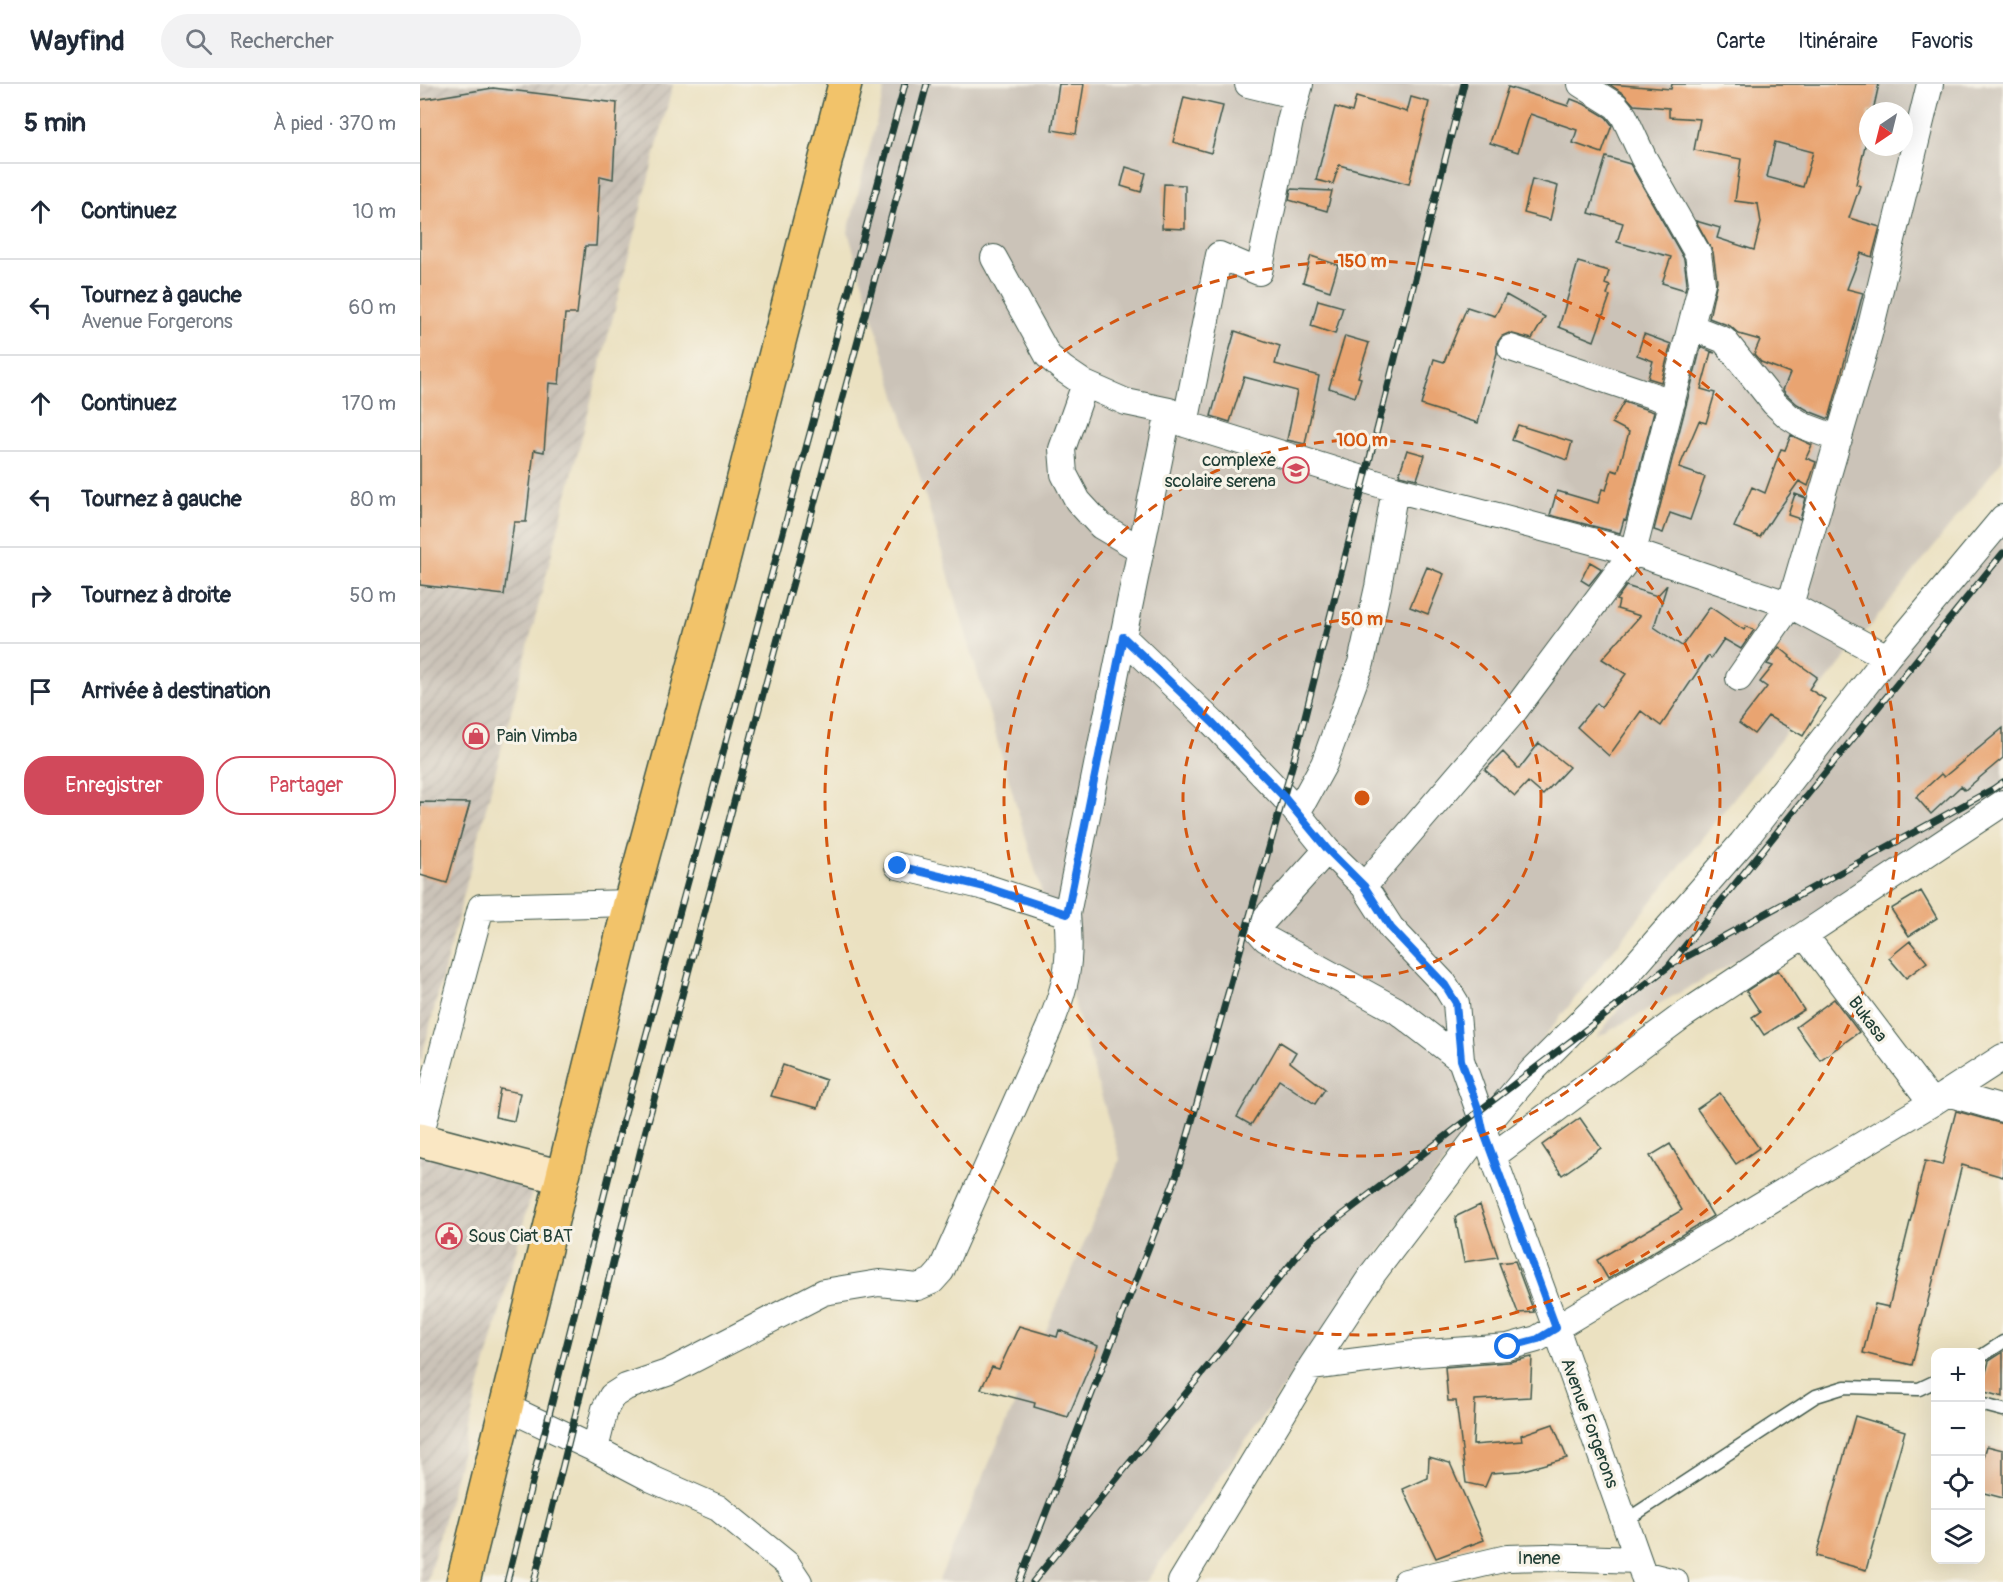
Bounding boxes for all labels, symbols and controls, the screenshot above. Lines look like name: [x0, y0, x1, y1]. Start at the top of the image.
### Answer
search box: [161, 14, 581, 68]
text: Wayfind: [30, 24, 125, 59]
icon: search: [182, 25, 215, 58]
text: Rechercher: [230, 27, 334, 55]
text: Carte: [1716, 28, 1765, 55]
text: Itinéraire: [1798, 28, 1878, 55]
text: Favoris: [1911, 28, 1973, 55]
north arrow: [1859, 102, 1913, 156]
text: 5 min: [24, 107, 86, 139]
text: À pied · 370 m: [273, 111, 396, 136]
icon: ahead: [24, 195, 57, 228]
text: Continuez: [81, 197, 177, 225]
text: 10 m: [352, 199, 396, 224]
text: 150 m: [1338, 250, 1387, 273]
text: Tournez à gauche: [81, 281, 242, 309]
icon: left: [24, 291, 57, 324]
text: 60 m: [349, 295, 396, 320]
text: Avenue Forgerons: [81, 309, 233, 334]
icon: ahead: [24, 387, 57, 420]
text: Continuez: [81, 389, 177, 417]
text: 170 m: [342, 391, 396, 416]
text: 100 m: [1336, 429, 1388, 452]
place label: complexe scolaire serena: [1164, 449, 1276, 493]
school or university icon: complexe scolaire serena: [1281, 455, 1311, 485]
icon: left: [24, 483, 57, 516]
text: Tournez à gauche: [81, 485, 242, 513]
text: 80 m: [350, 487, 396, 512]
icon: right: [24, 579, 57, 612]
text: Tournez à droite: [81, 581, 231, 609]
text: 50 m: [349, 583, 396, 608]
text: 50 m: [1341, 608, 1383, 631]
icon: arrive: [24, 675, 57, 708]
text: Arrivée à destination: [81, 677, 271, 705]
shop icon: Pain Vimba: [461, 721, 491, 751]
place label: Pain Vimba: [496, 725, 577, 748]
button: Enregistrer: [24, 756, 204, 815]
button: Partager: [216, 756, 396, 815]
centre of rings: [1352, 788, 1372, 808]
route end: [884, 852, 910, 878]
street label: Bukasa: [1843, 992, 1892, 1047]
public building icon: Sous Ciat BAT: [434, 1221, 464, 1251]
place label: Sous Ciat BAT: [468, 1225, 573, 1248]
route start: [1494, 1333, 1520, 1359]
map controls: [1931, 1348, 1985, 1564]
button: +: [1931, 1348, 1985, 1402]
street label: Avenue Forgerons: [1555, 1355, 1624, 1491]
button: −: [1931, 1402, 1985, 1456]
button: locate: [1931, 1456, 1985, 1510]
button: layers: [1931, 1510, 1985, 1564]
street label: Inene: [1518, 1547, 1561, 1570]

